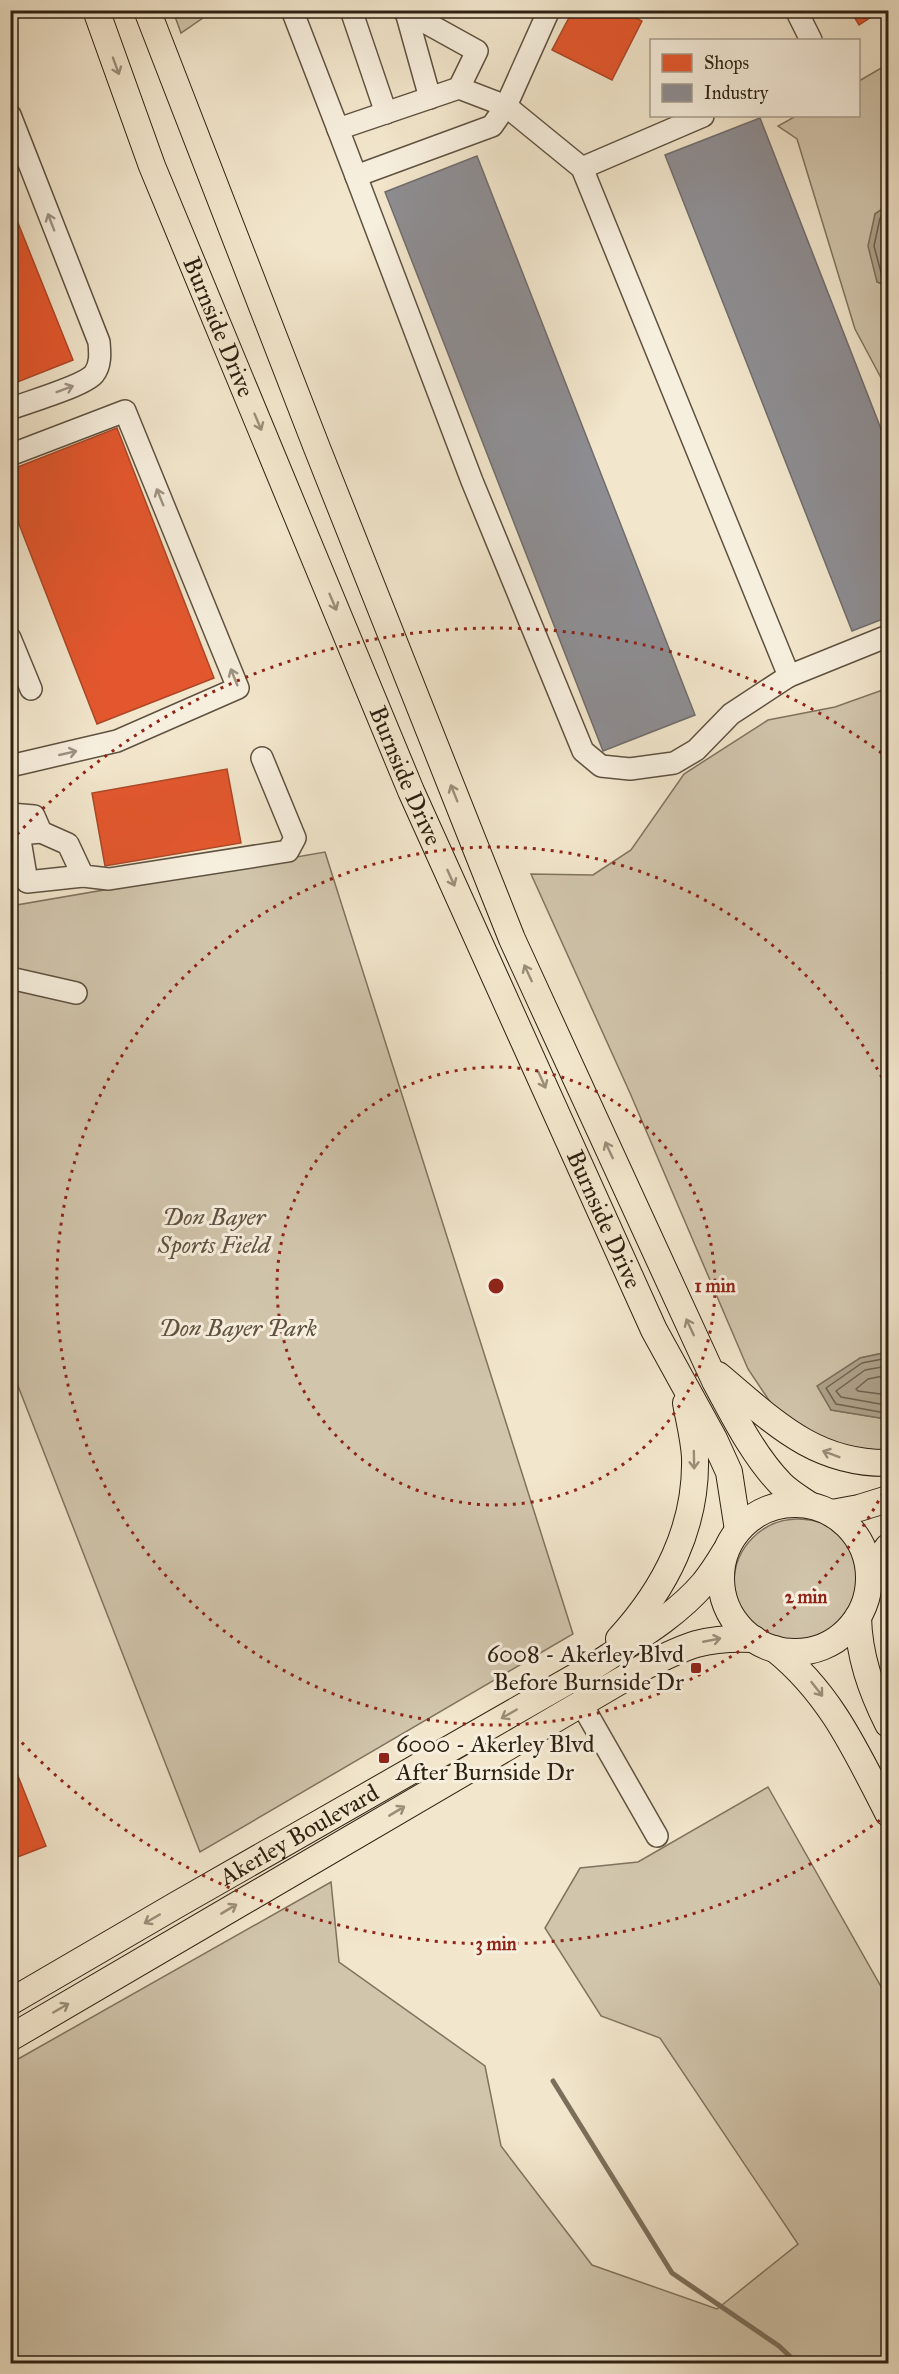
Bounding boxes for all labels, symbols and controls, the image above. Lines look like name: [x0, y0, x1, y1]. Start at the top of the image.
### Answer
legend: [650, 39, 860, 117]
text: Shops: [704, 52, 749, 74]
one-way arrow: [111, 56, 122, 74]
text: Industry: [704, 82, 769, 104]
one-way arrow: [45, 213, 56, 232]
street label: Burnside Drive: [176, 253, 261, 401]
one-way arrow: [56, 382, 74, 393]
one-way arrow: [253, 412, 264, 431]
one-way arrow: [154, 488, 165, 506]
one-way arrow: [328, 592, 339, 611]
one-way arrow: [228, 668, 239, 687]
street label: Burnside Drive: [362, 702, 449, 850]
one-way arrow: [58, 746, 77, 758]
one-way arrow: [448, 784, 459, 802]
one-way arrow: [446, 869, 457, 887]
one-way arrow: [521, 965, 533, 983]
one-way arrow: [536, 1071, 548, 1089]
one-way arrow: [603, 1142, 614, 1160]
street label: Burnside Drive: [560, 1145, 648, 1293]
park label: Don Bayer Sports Field: [157, 1202, 272, 1260]
text: 1 min: [695, 1275, 736, 1297]
centre of rings: [486, 1276, 506, 1296]
park label: Don Bayer Park: [159, 1313, 317, 1343]
one-way arrow: [684, 1319, 696, 1337]
one-way arrow: [822, 1447, 841, 1458]
one-way arrow: [688, 1450, 700, 1470]
text: 2 min: [785, 1586, 828, 1608]
one-way arrow: [701, 1634, 721, 1645]
place label: 6008 - Akerley Blvd Before Burnside Dr: [487, 1639, 684, 1697]
marker: 6008 - Akerley Blvd Before Burnside Dr: [689, 1661, 703, 1675]
one-way arrow: [810, 1681, 823, 1697]
one-way arrow: [501, 1709, 518, 1721]
place label: 6000 - Akerley Blvd After Burnside Dr: [395, 1729, 595, 1787]
marker: 6000 - Akerley Blvd After Burnside Dr: [377, 1751, 391, 1765]
street label: Akerley Boulevard: [213, 1777, 384, 1893]
one-way arrow: [388, 1804, 405, 1816]
one-way arrow: [220, 1903, 237, 1915]
one-way arrow: [144, 1913, 161, 1925]
text: 3 min: [476, 1933, 517, 1956]
one-way arrow: [52, 2002, 69, 2014]

